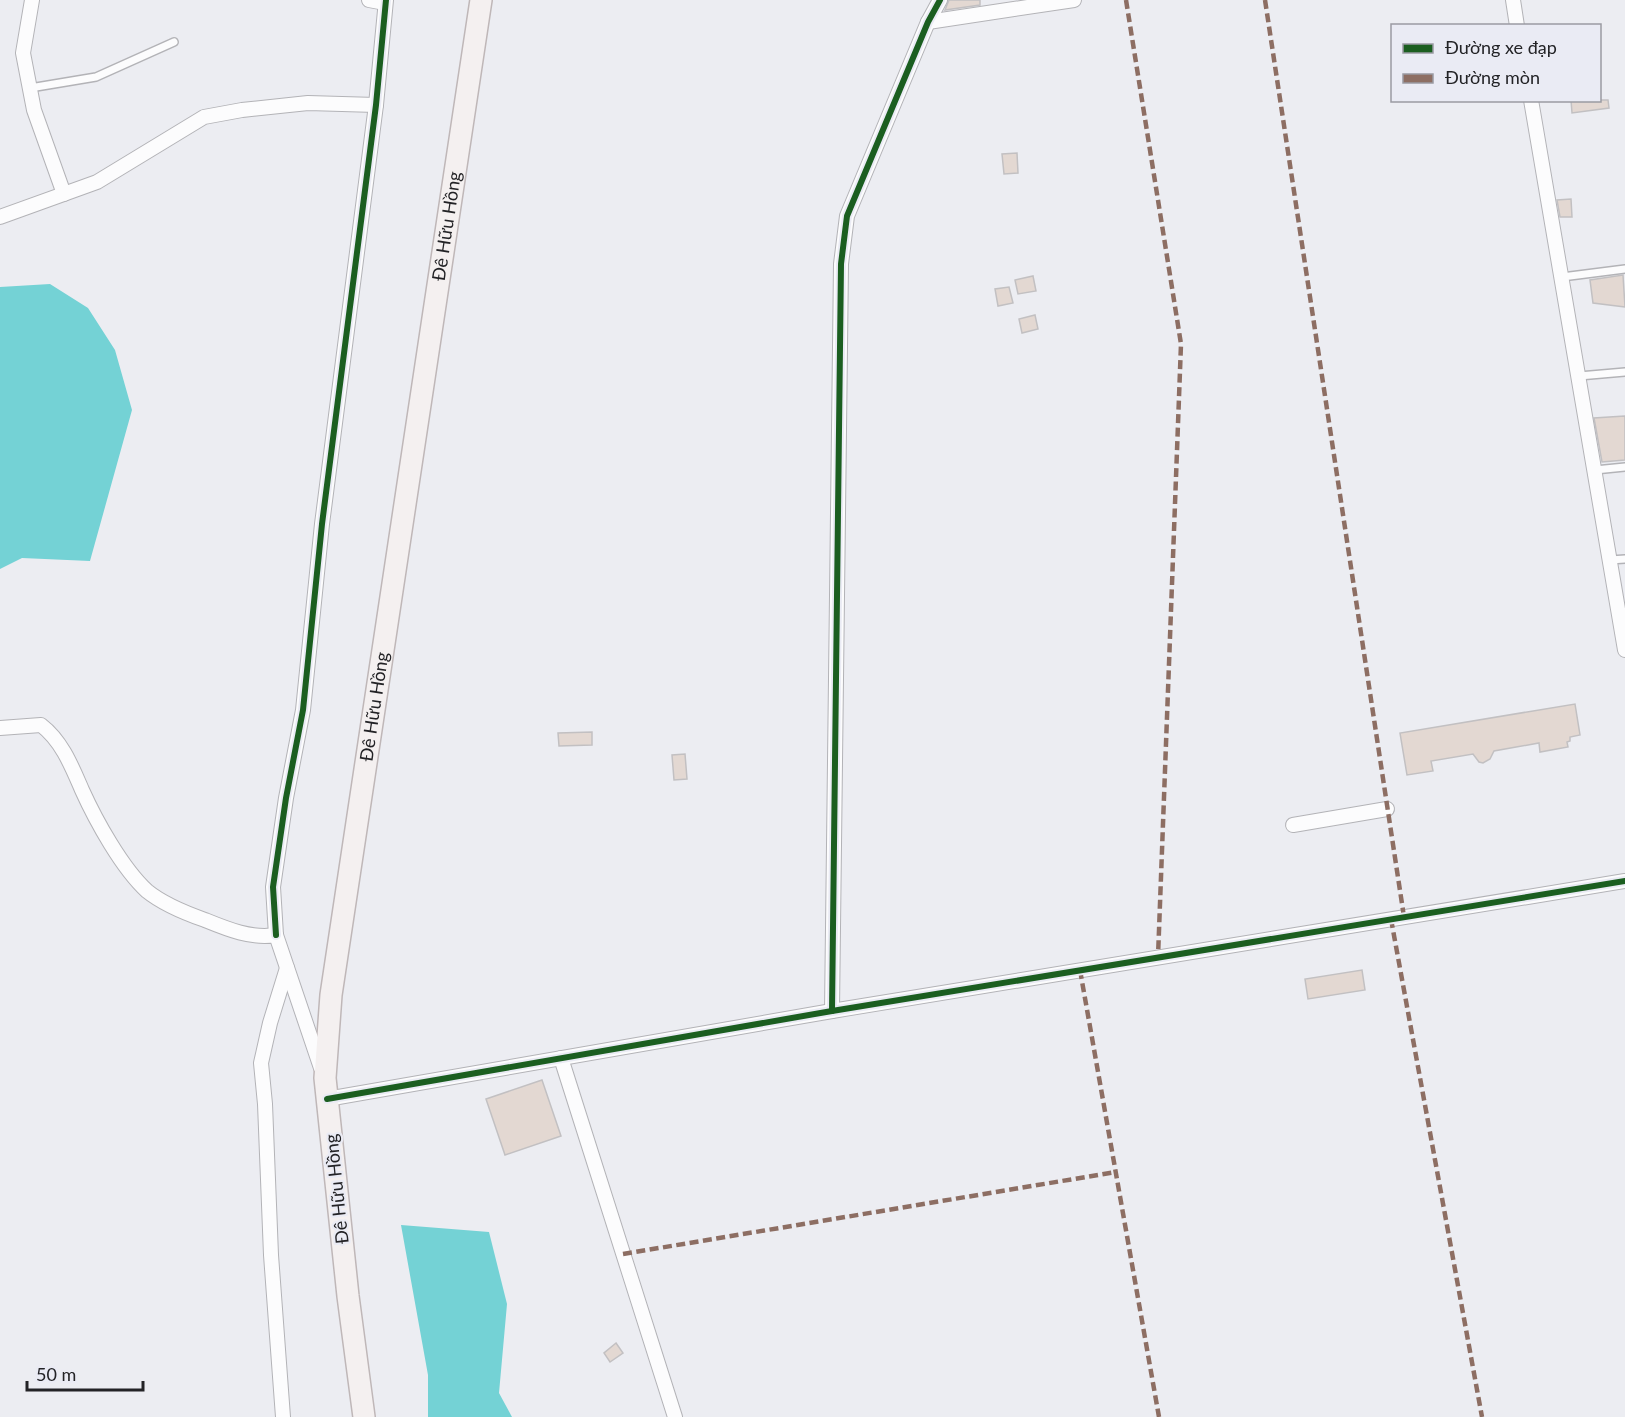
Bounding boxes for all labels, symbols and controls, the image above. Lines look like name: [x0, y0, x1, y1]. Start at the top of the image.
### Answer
legend: [1391, 24, 1601, 102]
text: Đường xe đạp: [1445, 36, 1557, 58]
text: Đường mòn: [1445, 66, 1540, 88]
street label: Đê Hữu Hồng: [427, 170, 465, 282]
street label: Đê Hữu Hồng: [354, 650, 393, 763]
street label: Đê Hữu Hồng: [319, 1133, 353, 1245]
scale bar: [27, 1354, 142, 1392]
text: 50 m: [36, 1363, 76, 1385]

